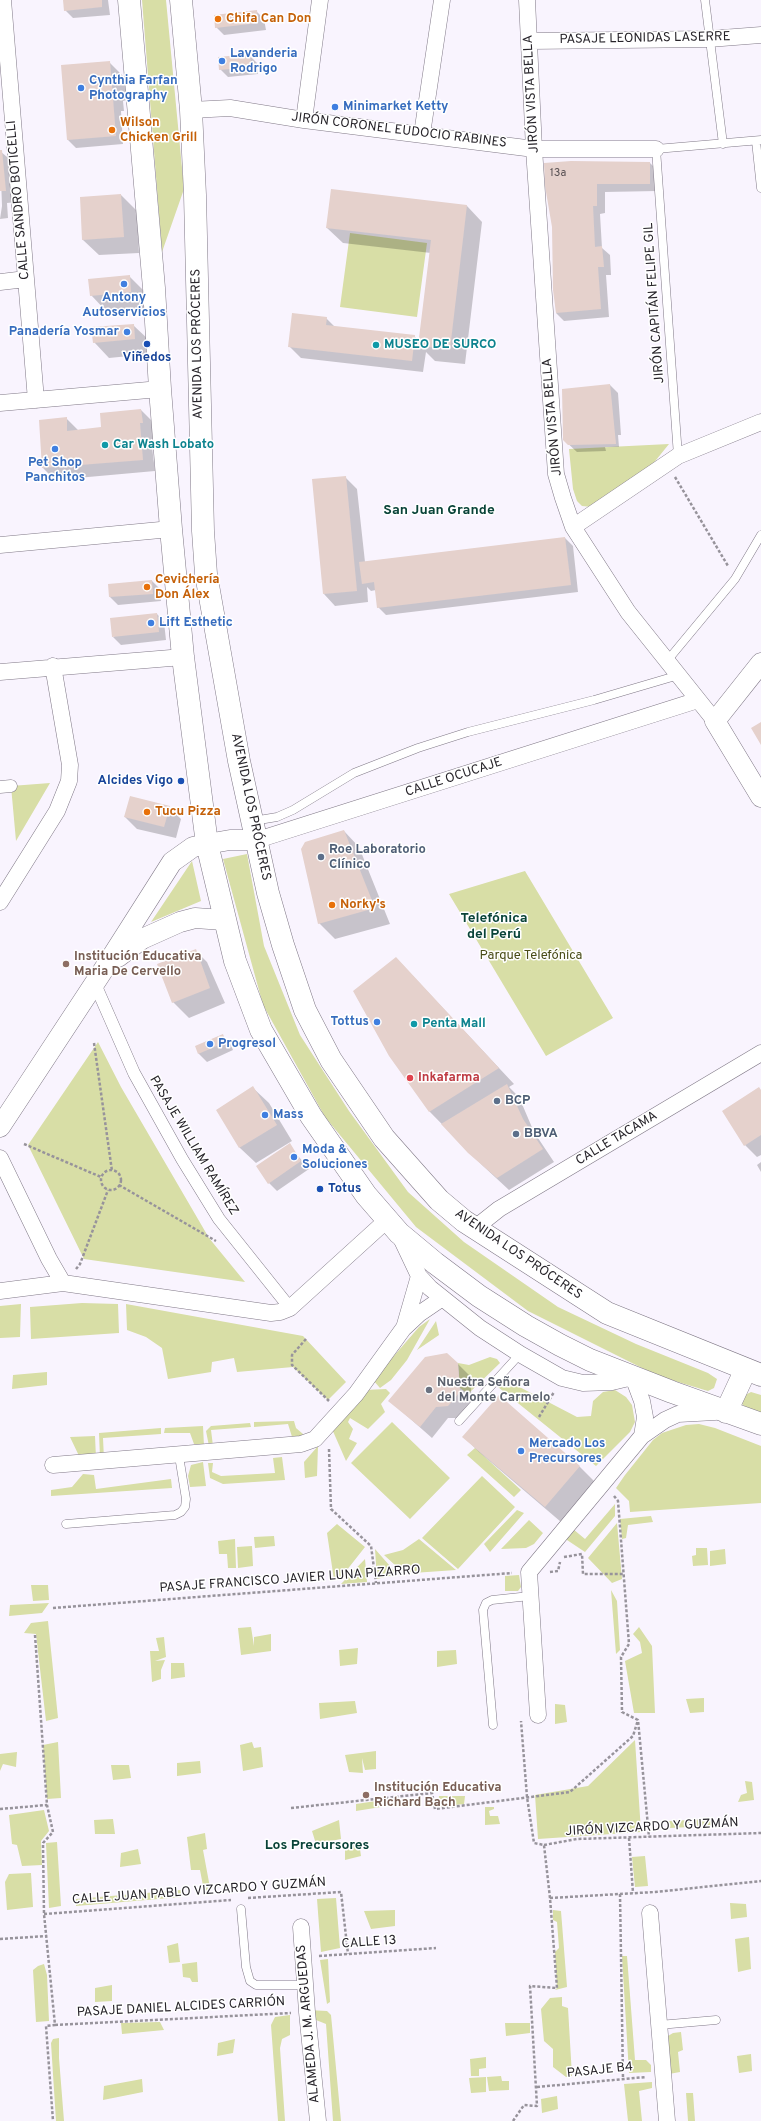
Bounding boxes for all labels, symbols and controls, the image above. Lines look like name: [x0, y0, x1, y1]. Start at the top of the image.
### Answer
place label: Chifa Can Don: [226, 11, 311, 27]
marker: Chifa Can Don: [213, 14, 223, 24]
street label: PASAJE LEONIDAS LASERRE: [559, 30, 731, 48]
street label: JIRÓN VISTA BELLA: [521, 35, 543, 153]
place label: Lavanderia Rodrigo: [230, 46, 298, 77]
marker: Lavanderia Rodrigo: [217, 56, 227, 66]
place label: Cynthia Farfan Photography: [89, 73, 178, 104]
marker: Cynthia Farfan Photography: [76, 83, 86, 93]
place label: Minimarket Ketty: [343, 99, 448, 115]
marker: Minimarket Ketty: [330, 102, 340, 112]
street label: JIRÓN CORONEL EUDOCIO RABINES: [290, 110, 508, 152]
place label: Wilson Chicken Grill: [120, 115, 197, 146]
street label: CALLE SANDRO BOTICELLI: [4, 120, 34, 280]
marker: Wilson Chicken Grill: [107, 125, 117, 135]
house number: 13a: [550, 167, 566, 181]
street label: JIRÓN CAPITÁN FELIPE GIL: [642, 222, 668, 384]
street label: AVENIDA LOS PRÓCERES: [189, 269, 207, 419]
marker: Antony Autoservicios: [119, 279, 129, 289]
place label: Antony Autoservicios: [82, 290, 166, 321]
place label: Panadería Yosmar: [9, 324, 119, 340]
marker: Panadería Yosmar: [122, 327, 132, 337]
place label: MUSEO DE SURCO: [384, 337, 496, 353]
marker: Viñedos: [142, 339, 152, 349]
marker: MUSEO DE SURCO: [371, 340, 381, 350]
place label: Viñedos: [123, 350, 171, 366]
street label: JIRÓN VISTA BELLA: [540, 357, 566, 477]
place label: Car Wash Lobato: [113, 437, 214, 453]
marker: Car Wash Lobato: [100, 440, 110, 450]
marker: Pet Shop Panchitos: [50, 444, 60, 454]
place label: Pet Shop Panchitos: [25, 455, 85, 486]
district label: San Juan Grande: [383, 503, 495, 519]
place label: Cevichería Don Álex: [155, 572, 220, 603]
marker: Cevichería Don Álex: [142, 582, 152, 592]
place label: Lift Esthetic: [159, 615, 233, 631]
marker: Lift Esthetic: [146, 618, 156, 628]
street label: AVENIDA LOS PRÓCERES: [227, 732, 273, 882]
street label: CALLE OCUCAJE: [404, 755, 504, 801]
place label: Alcides Vigo: [98, 773, 173, 789]
marker: Alcides Vigo: [176, 776, 186, 786]
place label: Tucu Pizza: [155, 804, 221, 820]
marker: Tucu Pizza: [142, 807, 152, 817]
place label: Roe Laboratorio Clínico: [329, 842, 426, 873]
marker: Roe Laboratorio Clínico: [316, 852, 326, 862]
place label: Norky's: [340, 897, 386, 913]
marker: Norky's: [327, 900, 337, 910]
district label: Telefónica del Perú: [461, 911, 527, 944]
park label: Parque Telefónica: [480, 948, 582, 964]
place label: Institución Educativa Maria De Cervello: [74, 949, 202, 980]
marker: Institución Educativa Maria De Cervello: [61, 959, 71, 969]
place label: Tottus: [330, 1014, 369, 1030]
place label: Penta Mall: [422, 1016, 486, 1032]
marker: Tottus: [372, 1017, 382, 1027]
marker: Penta Mall: [409, 1019, 419, 1029]
place label: Progresol: [218, 1036, 276, 1052]
marker: Progresol: [205, 1039, 215, 1049]
place label: Inkafarma: [418, 1070, 480, 1086]
street label: PASAJE WILLIAM RAMÍREZ: [145, 1073, 241, 1219]
marker: Inkafarma: [405, 1073, 415, 1083]
place label: BCP: [505, 1093, 530, 1109]
marker: BCP: [492, 1096, 502, 1106]
place label: Mass: [273, 1107, 304, 1123]
street label: CALLE TACAMA: [573, 1109, 661, 1169]
marker: Mass: [260, 1110, 270, 1120]
place label: BBVA: [524, 1126, 558, 1142]
marker: BBVA: [511, 1129, 521, 1139]
place label: Moda & Soluciones: [302, 1142, 368, 1173]
marker: Moda & Soluciones: [289, 1152, 299, 1162]
place label: Totus: [328, 1181, 361, 1197]
marker: Totus: [315, 1184, 325, 1194]
street label: AVENIDA LOS PRÓCERES: [451, 1206, 585, 1304]
place label: Nuestra Señora del Monte Carmelo: [437, 1375, 550, 1406]
marker: Nuestra Señora del Monte Carmelo: [424, 1385, 434, 1395]
place label: Mercado Los Precursores: [529, 1436, 605, 1467]
marker: Mercado Los Precursores: [516, 1446, 526, 1456]
street label: PASAJE FRANCISCO JAVIER LUNA PIZARRO: [159, 1563, 421, 1597]
place label: Institución Educativa Richard Bach: [374, 1780, 502, 1811]
marker: Institución Educativa Richard Bach: [361, 1790, 371, 1800]
street label: JIRÓN VIZCARDO Y GUZMÁN: [565, 1816, 739, 1840]
district label: Los Precursores: [265, 1838, 369, 1854]
street label: CALLE JUAN PABLO VIZCARDO Y GUZMÁN: [72, 1875, 326, 1909]
street label: CALLE 13: [341, 1933, 397, 1953]
street label: ALAMEDA J. M. ARGUEDAS: [294, 1944, 324, 2104]
street label: PASAJE DANIEL ALCIDES CARRIÓN: [76, 1995, 286, 2021]
street label: PASAJE B4: [566, 2060, 634, 2082]

